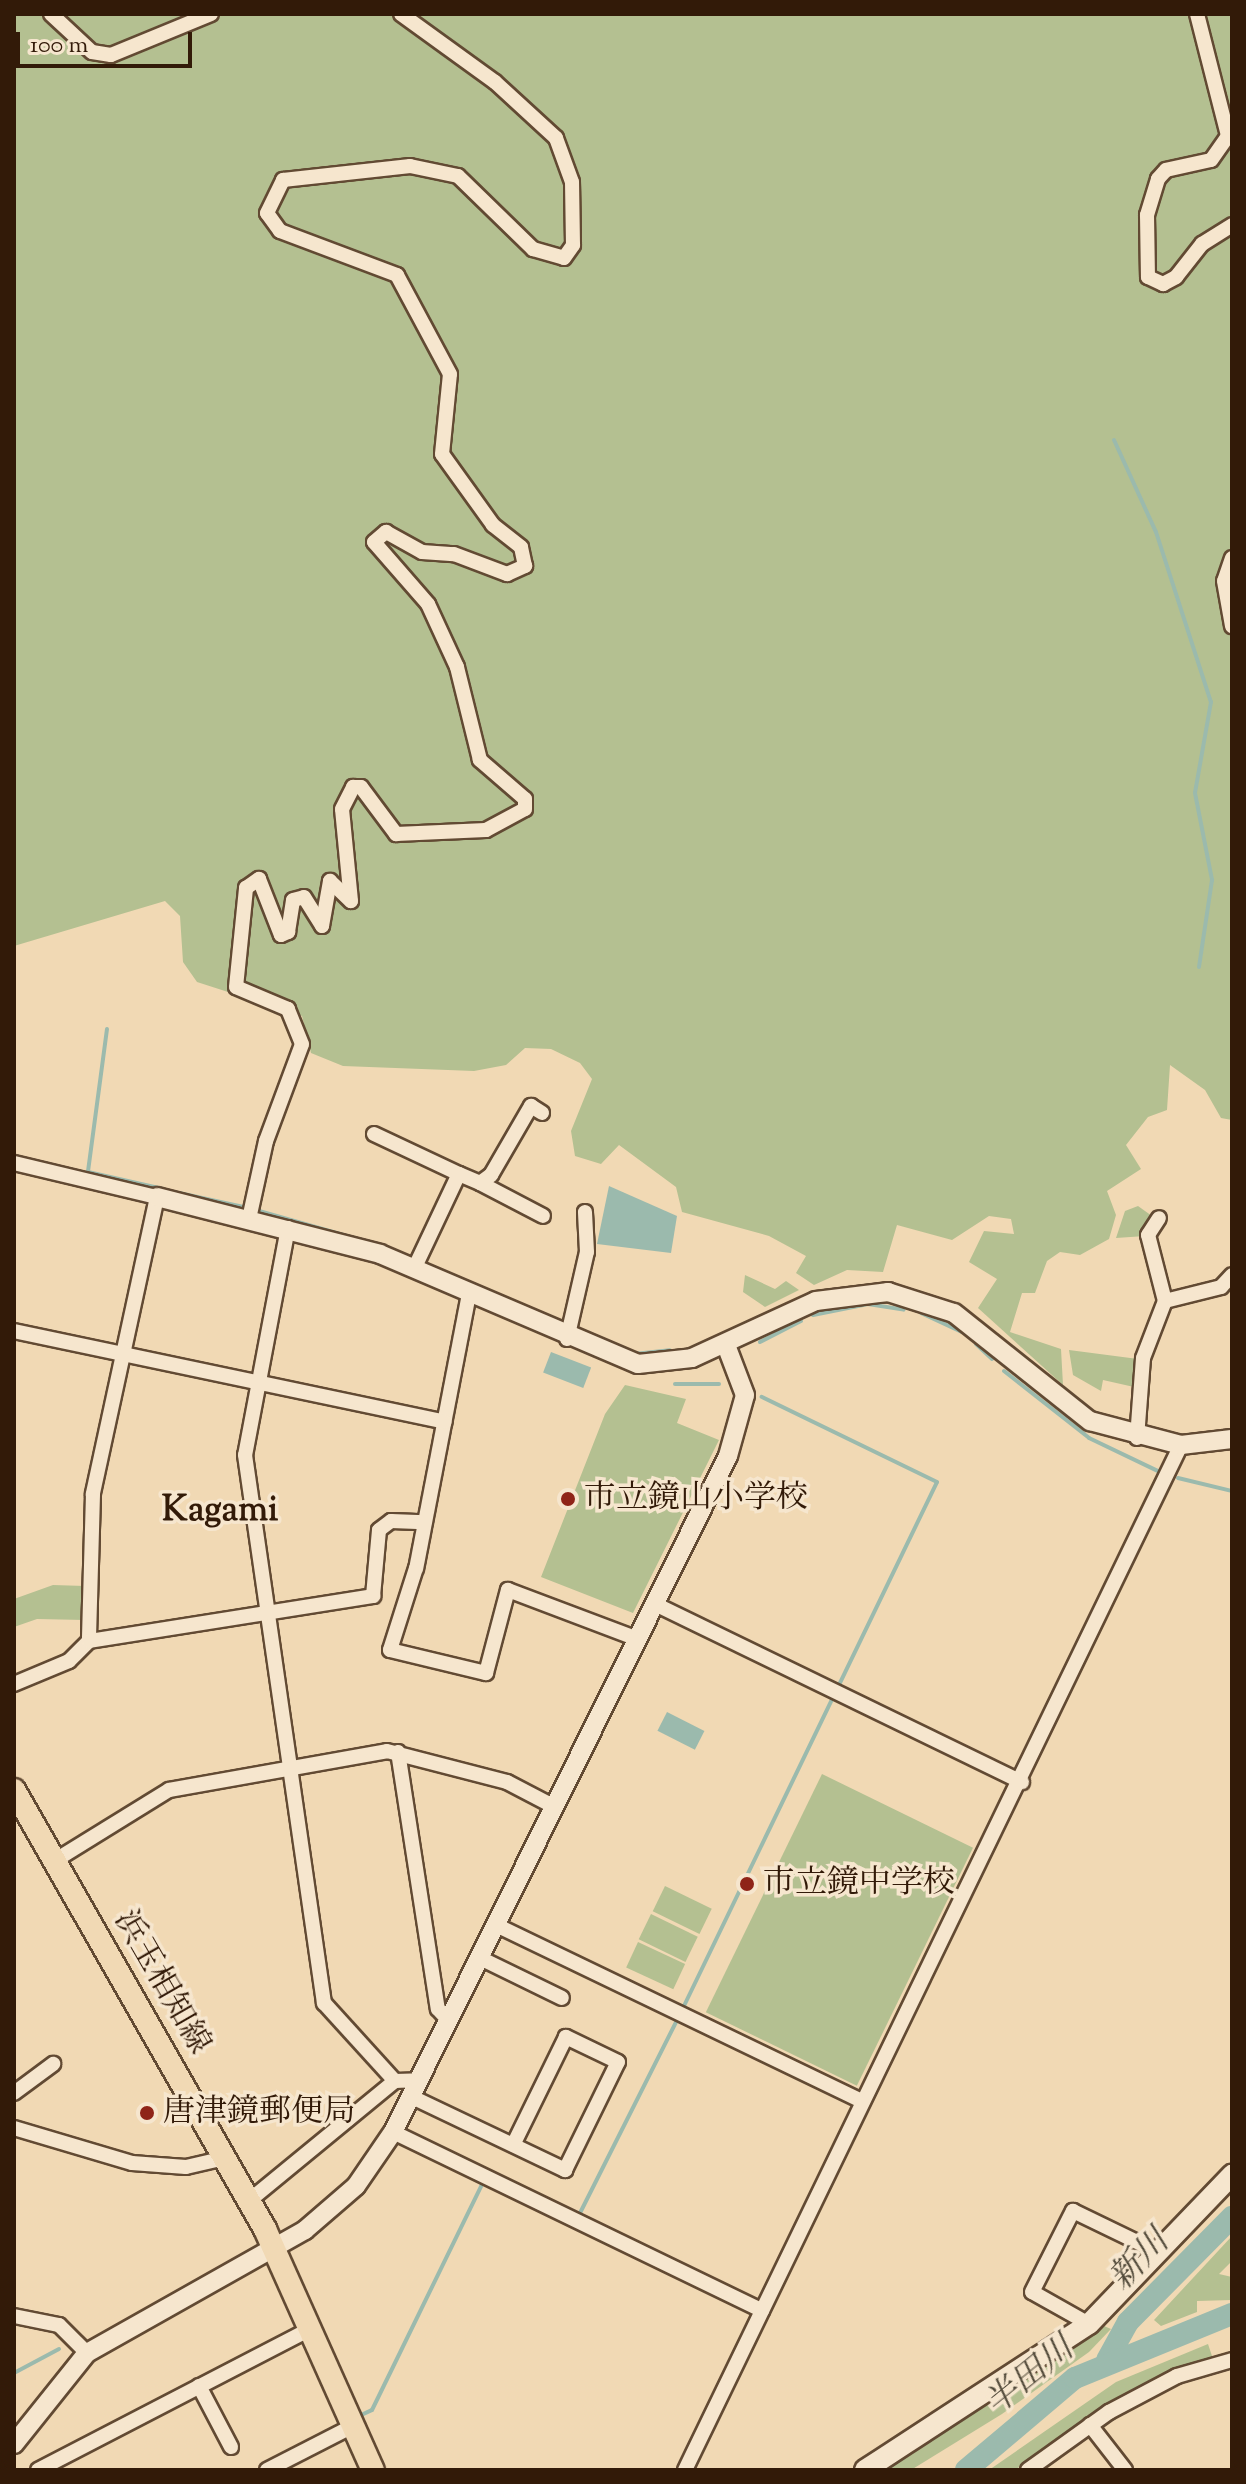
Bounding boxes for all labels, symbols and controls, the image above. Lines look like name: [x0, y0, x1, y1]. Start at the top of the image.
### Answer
scale bar: [20, 16, 196, 66]
text: 100 m: [30, 29, 88, 63]
place label: 市立鏡山小学校: [584, 1480, 808, 1518]
district label: Kagami: [162, 1490, 278, 1534]
marker: 市立鏡山小学校: [559, 1490, 577, 1508]
place label: 市立鏡中学校: [763, 1865, 955, 1903]
marker: 市立鏡中学校: [738, 1875, 756, 1893]
street label: 浜玉相知線: [104, 1904, 218, 2062]
place label: 唐津鏡郵便局: [163, 2094, 355, 2132]
marker: 唐津鏡郵便局: [138, 2104, 156, 2122]
water label: 新川: [1102, 2222, 1178, 2300]
water label: 半田川: [978, 2329, 1082, 2425]

